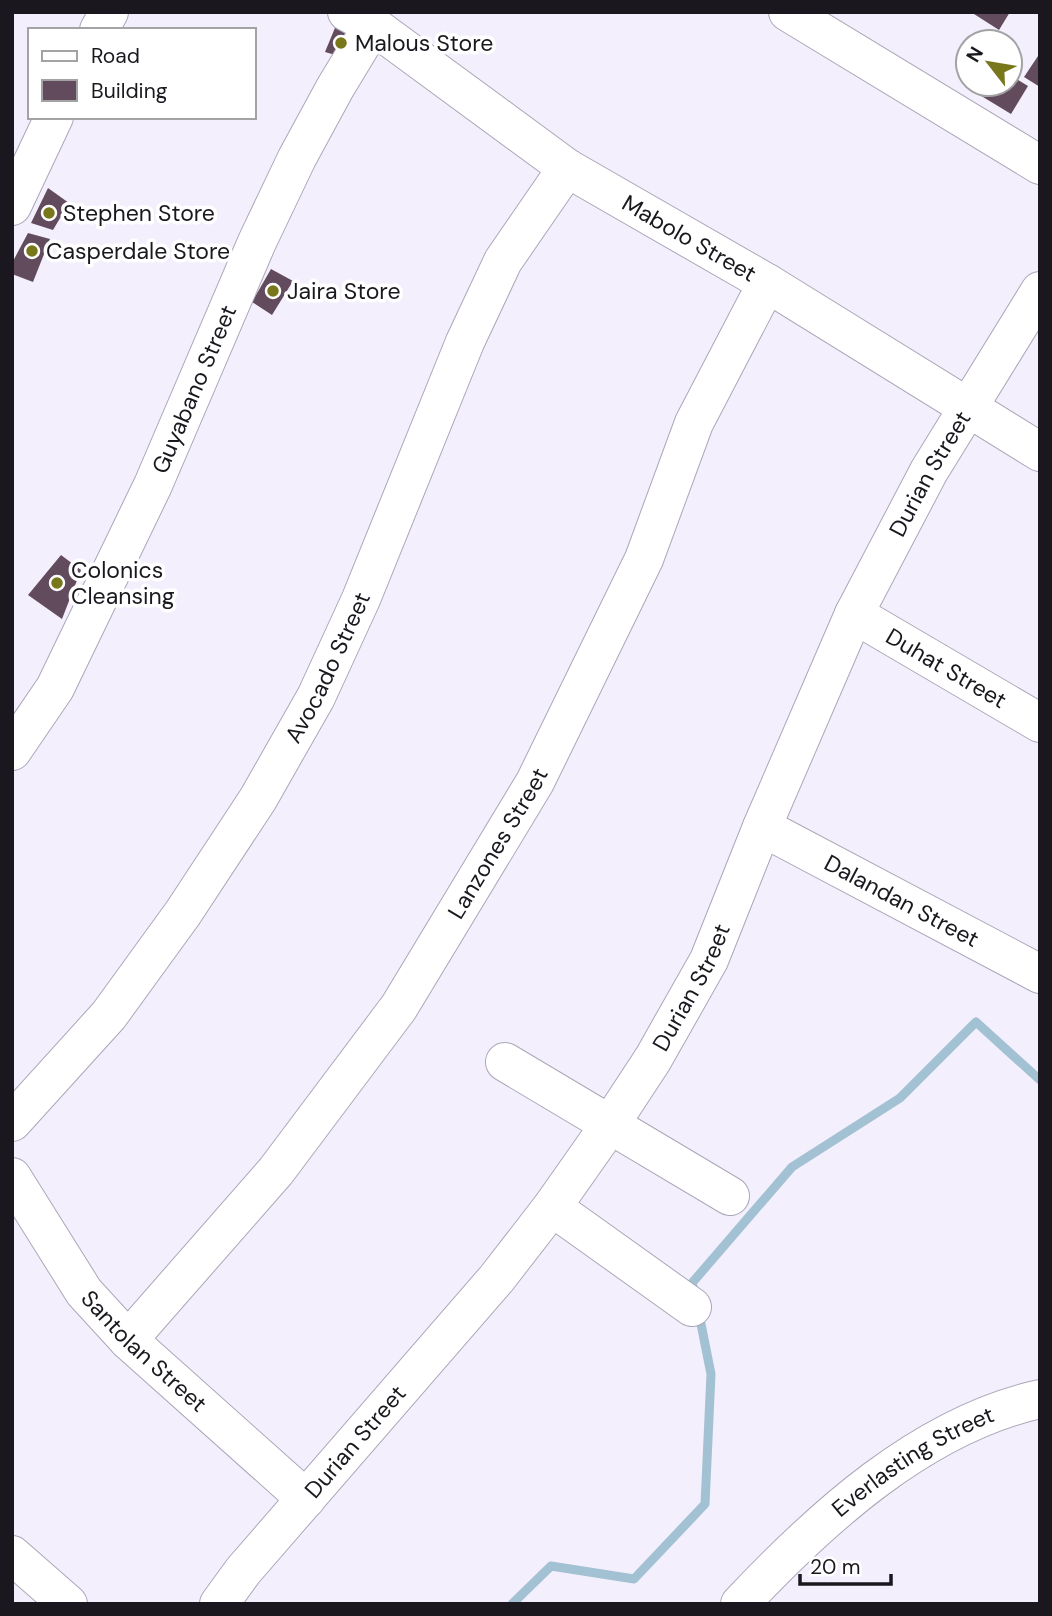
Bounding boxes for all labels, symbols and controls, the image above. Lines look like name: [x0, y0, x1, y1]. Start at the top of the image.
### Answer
legend: [28, 28, 256, 119]
place label: Malous Store: [355, 28, 493, 58]
north arrow: [954, 28, 1024, 98]
marker: Malous Store: [333, 35, 349, 51]
text: Road: [91, 42, 140, 70]
text: N: [961, 42, 989, 67]
text: Building: [91, 77, 168, 105]
street label: Mabolo Street: [617, 188, 762, 289]
place label: Stephen Store: [63, 198, 215, 228]
marker: Stephen Store: [41, 205, 57, 221]
place label: Casperdale Store: [46, 236, 230, 266]
marker: Casperdale Store: [24, 243, 40, 259]
place label: Jaira Store: [287, 276, 401, 306]
marker: Jaira Store: [265, 283, 281, 299]
street label: Guyabano Street: [145, 300, 243, 478]
street label: Durian Street: [882, 405, 978, 542]
place label: Colonics Cleansing: [71, 555, 175, 611]
marker: Colonics Cleansing: [49, 575, 65, 591]
street label: Avocado Street: [278, 588, 377, 748]
street label: Duhat Street: [881, 621, 1012, 715]
street label: Lanzones Street: [441, 763, 555, 924]
street label: Dalandan Street: [819, 848, 984, 954]
street label: Durian Street: [646, 919, 737, 1057]
street label: Santolan Street: [75, 1284, 213, 1418]
street label: Durian Street: [298, 1379, 412, 1504]
street label: Everlasting Street: [826, 1399, 998, 1523]
scale bar: [800, 1542, 891, 1586]
text: 20 m: [810, 1553, 861, 1581]

